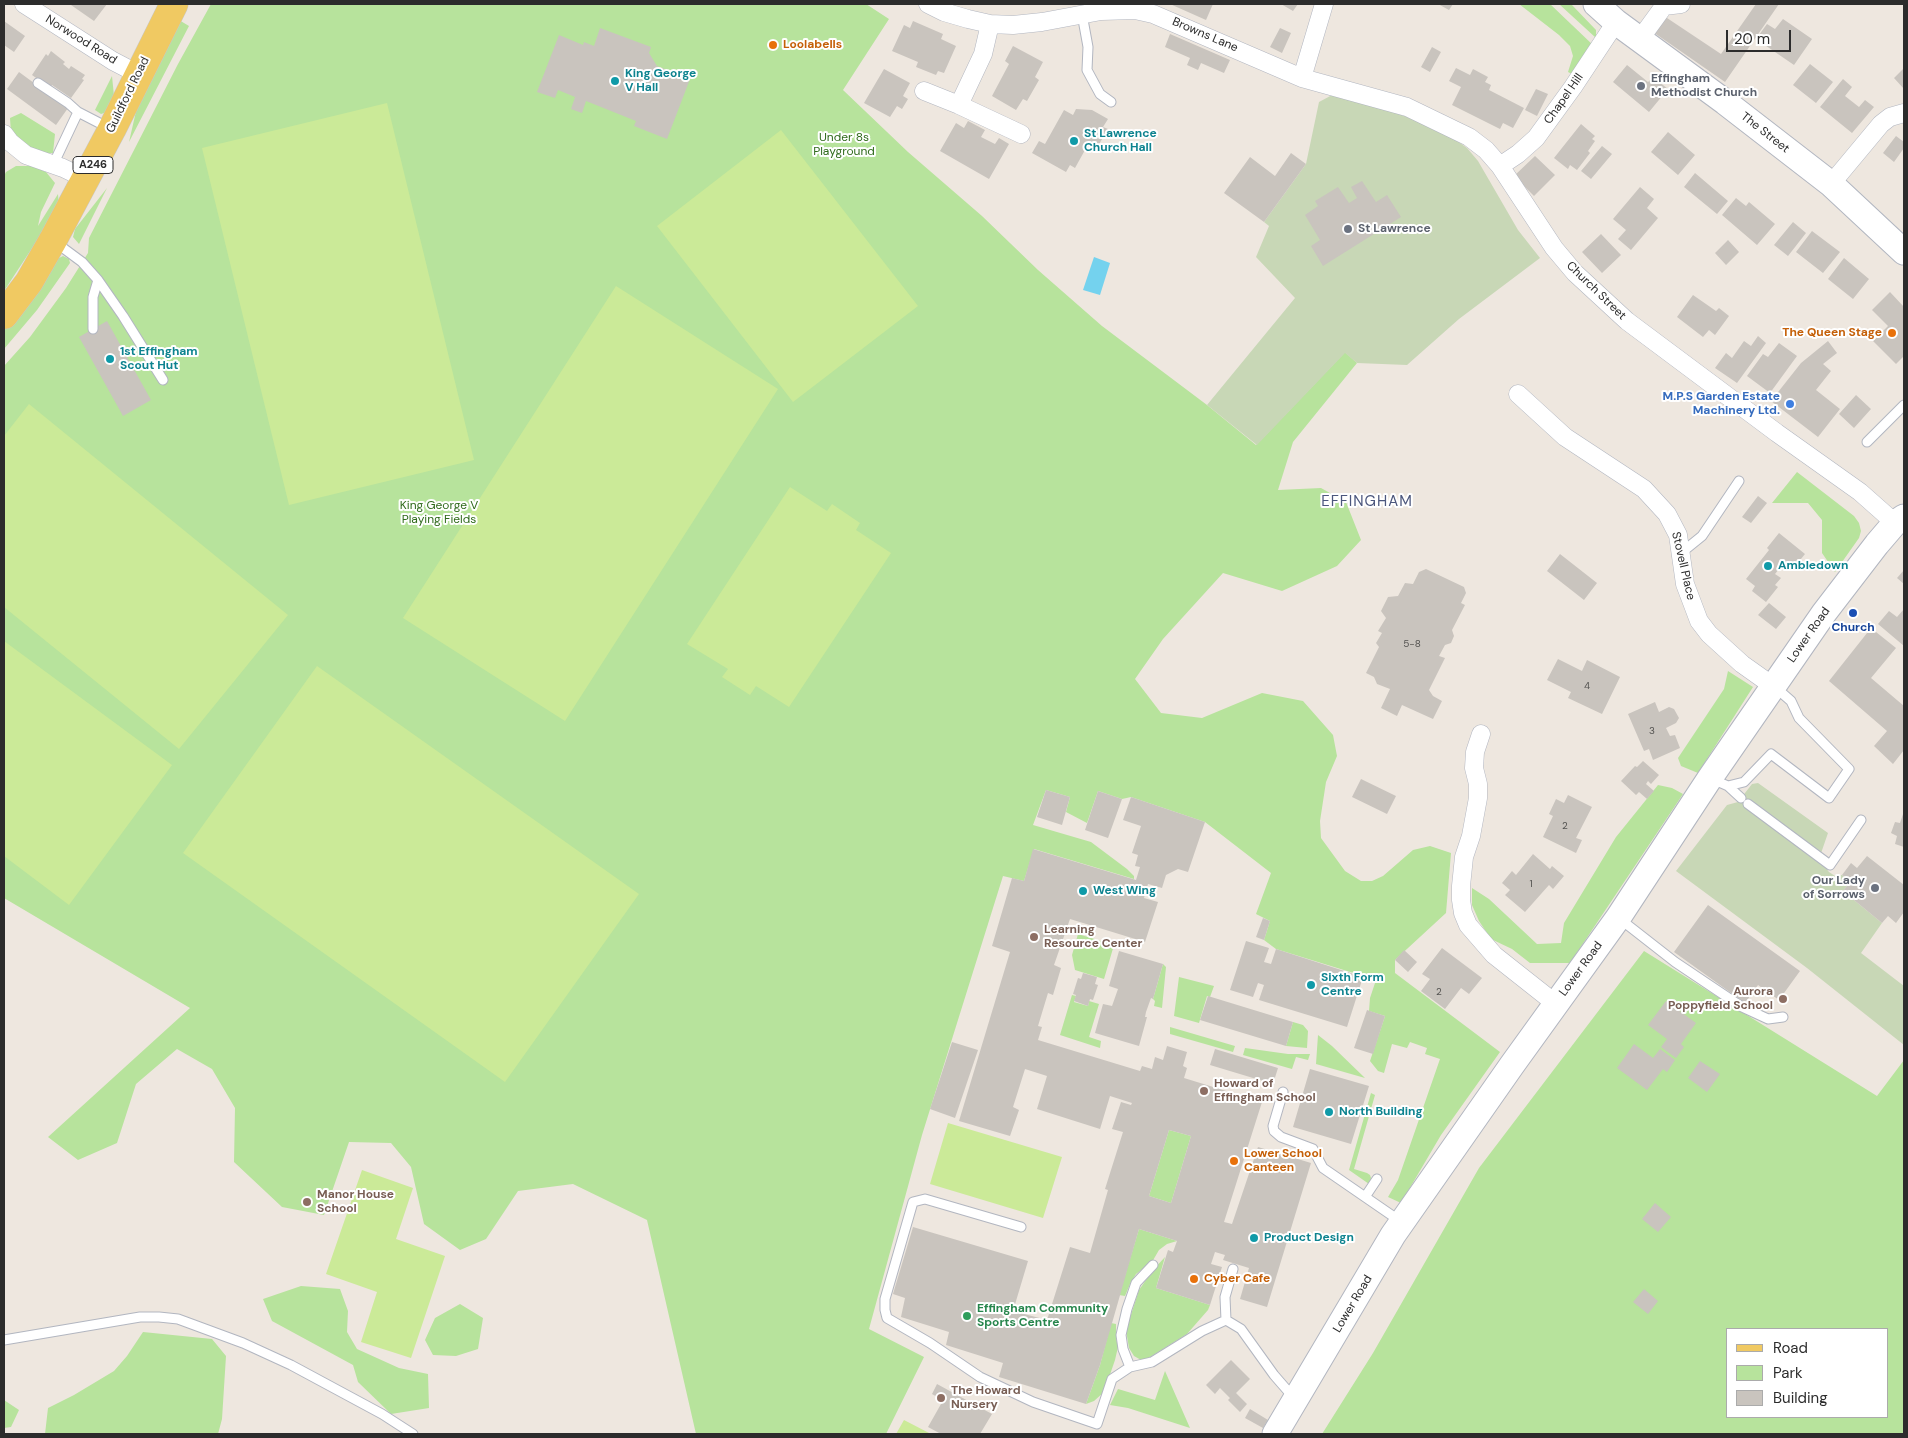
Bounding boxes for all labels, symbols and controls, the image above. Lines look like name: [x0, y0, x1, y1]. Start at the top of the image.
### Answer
street label: Norwood Road: [43, 12, 119, 68]
street label: Browns Lane: [1170, 15, 1240, 55]
scale bar: [1728, 20, 1793, 52]
text: 20 m: [1734, 29, 1770, 49]
place label: Loolabells: [783, 38, 842, 52]
marker: Loolabells: [767, 39, 779, 51]
street label: Guildford Road: [103, 55, 153, 135]
place label: King George V Hall: [625, 67, 696, 95]
street label: Chapel Hill: [1541, 71, 1587, 127]
place label: Effingham Methodist Church: [1651, 72, 1757, 100]
marker: King George V Hall: [609, 75, 621, 87]
marker: Effingham Methodist Church: [1635, 80, 1647, 92]
street label: The Street: [1738, 110, 1792, 156]
place label: St Lawrence Church Hall: [1084, 127, 1157, 155]
park label: Under 8s Playground: [813, 131, 875, 159]
marker: St Lawrence Church Hall: [1068, 135, 1080, 147]
road number: A246: [73, 156, 113, 174]
place label: St Lawrence: [1358, 222, 1431, 236]
marker: St Lawrence: [1342, 223, 1354, 235]
street label: Church Street: [1563, 259, 1629, 323]
place label: The Queen Stage: [1782, 326, 1882, 340]
marker: The Queen Stage: [1886, 327, 1898, 339]
place label: 1st Effingham Scout Hut: [120, 345, 198, 373]
marker: 1st Effingham Scout Hut: [104, 353, 116, 365]
place label: M.P.S Garden Estate Machinery Ltd.: [1663, 390, 1780, 418]
marker: M.P.S Garden Estate Machinery Ltd.: [1784, 398, 1796, 410]
district label: EFFINGHAM: [1320, 493, 1414, 511]
park label: King George V Playing Fields: [400, 499, 478, 527]
street label: Stovell Place: [1668, 531, 1698, 601]
place label: Ambledown: [1778, 559, 1848, 573]
marker: Ambledown: [1762, 560, 1774, 572]
street label: Lower Road: [1785, 605, 1833, 665]
marker: Church: [1847, 607, 1859, 619]
place label: Church: [1831, 621, 1875, 635]
house number: 5-8: [1403, 638, 1421, 650]
house number: 4: [1584, 680, 1590, 692]
house number: 3: [1649, 725, 1655, 737]
house number: 2: [1562, 820, 1568, 832]
place label: Our Lady of Sorrows: [1803, 874, 1865, 902]
house number: 1: [1529, 878, 1533, 890]
marker: Our Lady of Sorrows: [1869, 882, 1881, 894]
place label: West Wing: [1093, 884, 1156, 898]
marker: West Wing: [1077, 885, 1089, 897]
place label: Learning Resource Center: [1044, 923, 1142, 951]
marker: Learning Resource Center: [1028, 931, 1040, 943]
street label: Lower Road: [1556, 939, 1606, 999]
place label: Sixth Form Centre: [1321, 971, 1384, 999]
marker: Sixth Form Centre: [1305, 979, 1317, 991]
place label: Aurora Poppyfield School: [1668, 985, 1773, 1013]
house number: 2: [1436, 986, 1442, 998]
marker: Aurora Poppyfield School: [1777, 993, 1789, 1005]
place label: Howard of Effingham School: [1214, 1077, 1316, 1105]
marker: Howard of Effingham School: [1198, 1085, 1210, 1097]
place label: North Building: [1339, 1105, 1423, 1119]
marker: North Building: [1323, 1106, 1335, 1118]
place label: Lower School Canteen: [1244, 1147, 1322, 1175]
marker: Lower School Canteen: [1228, 1155, 1240, 1167]
place label: Manor House School: [317, 1188, 394, 1216]
marker: Manor House School: [301, 1196, 313, 1208]
place label: Product Design: [1264, 1231, 1354, 1245]
marker: Product Design: [1248, 1232, 1260, 1244]
place label: Cyber Cafe: [1204, 1272, 1270, 1286]
marker: Cyber Cafe: [1188, 1273, 1200, 1285]
street label: Lower Road: [1330, 1273, 1376, 1335]
place label: Effingham Community Sports Centre: [977, 1302, 1108, 1330]
marker: Effingham Community Sports Centre: [961, 1310, 973, 1322]
legend: [1726, 1328, 1888, 1418]
text: Road: [1773, 1338, 1808, 1358]
text: Park: [1773, 1363, 1803, 1383]
place label: The Howard Nursery: [951, 1384, 1021, 1412]
text: Building: [1773, 1388, 1828, 1408]
marker: The Howard Nursery: [935, 1392, 947, 1404]

